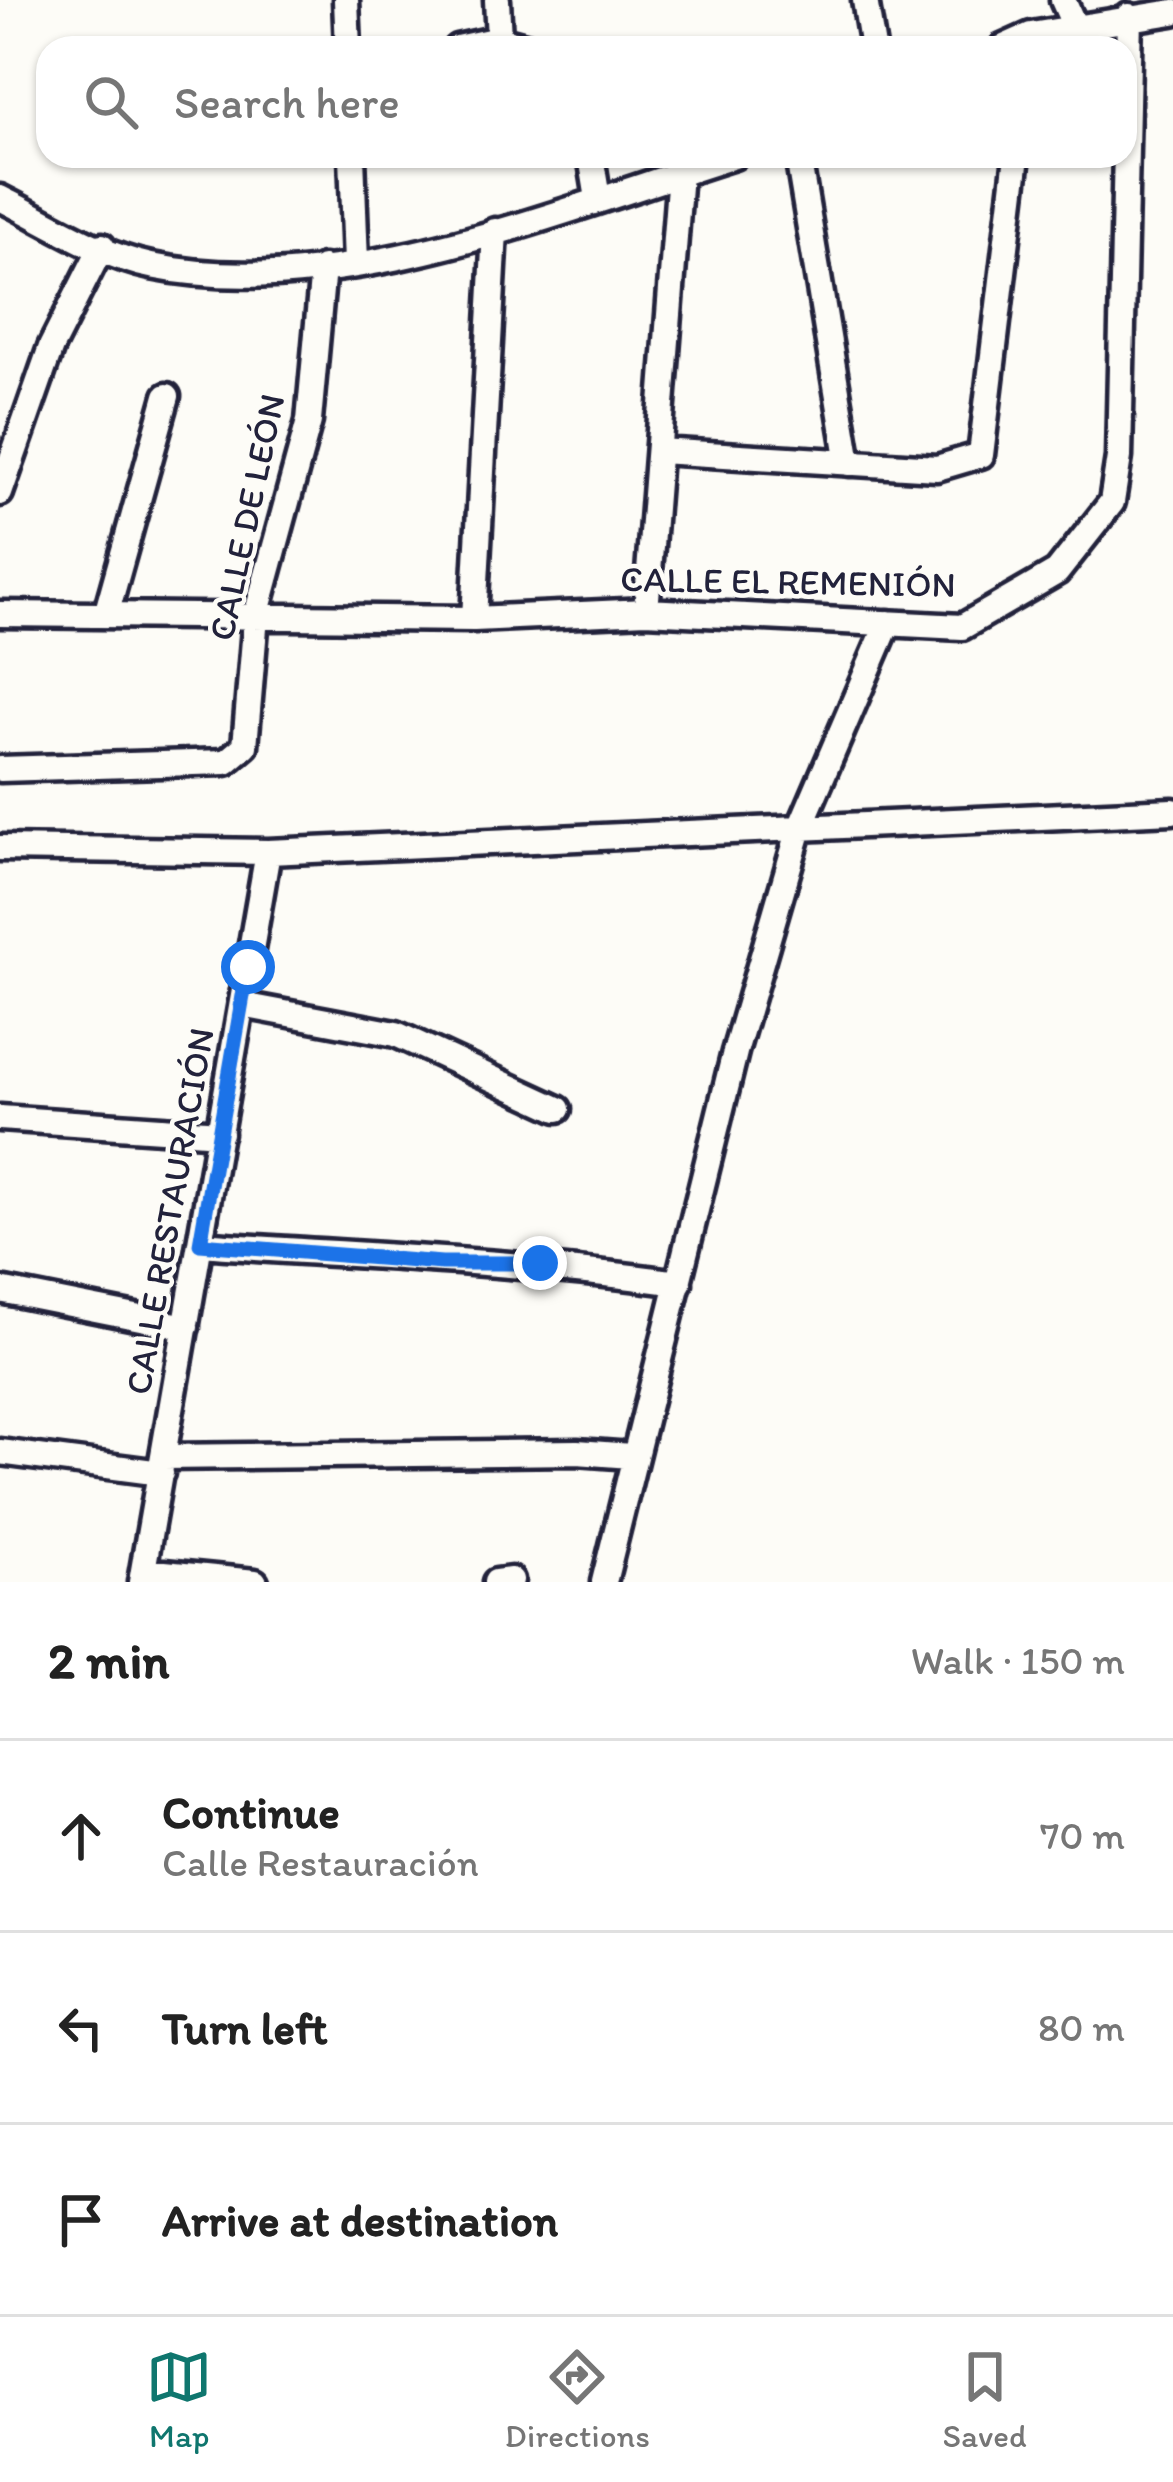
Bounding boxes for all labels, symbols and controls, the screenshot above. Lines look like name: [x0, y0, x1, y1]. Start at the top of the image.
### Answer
search box: [36, 36, 1137, 168]
icon: search: [78, 69, 144, 135]
text: Search here: [174, 75, 400, 129]
street label: CALLE DE LEÓN: [199, 390, 294, 644]
street label: CALLE EL REMENIÓN: [620, 557, 956, 606]
route start: [221, 940, 275, 994]
street label: CALLE RESTAURACIÓN: [116, 1024, 223, 1398]
route end: [513, 1236, 567, 1290]
text: 2 min: [48, 1630, 169, 1691]
text: Walk · 150 m: [911, 1637, 1125, 1684]
text: Continue: [162, 1785, 340, 1839]
icon: ahead: [48, 1803, 114, 1869]
text: 70 m: [1040, 1812, 1125, 1859]
text: Calle Restauración: [162, 1839, 479, 1886]
icon: left: [48, 1995, 114, 2061]
text: Turn left: [162, 2001, 328, 2055]
text: 80 m: [1038, 2004, 1125, 2051]
icon: arrive: [48, 2187, 114, 2253]
text: Arrive at destination: [162, 2193, 558, 2247]
tab: Map: [146, 2344, 212, 2455]
tab: Directions: [505, 2344, 650, 2455]
tab: Saved: [943, 2344, 1027, 2455]

